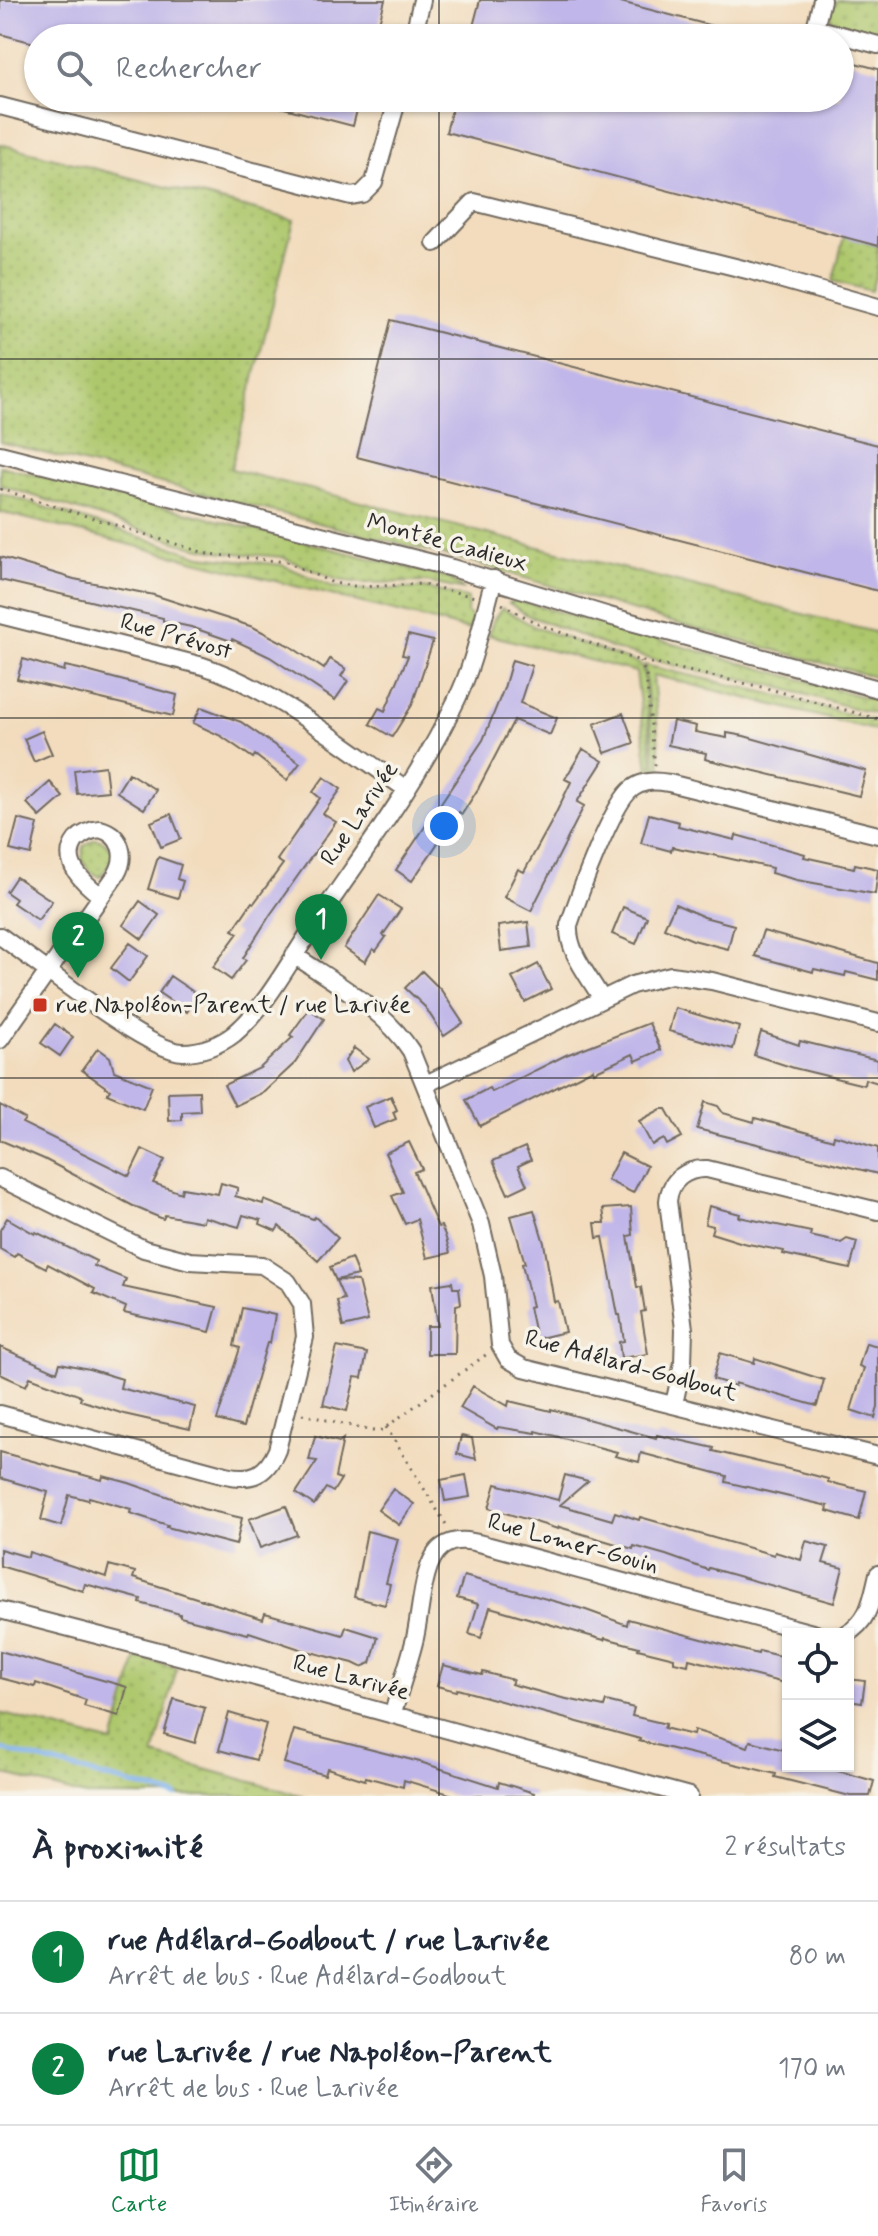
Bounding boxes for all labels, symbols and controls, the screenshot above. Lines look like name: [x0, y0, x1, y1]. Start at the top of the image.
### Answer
search box: [24, 24, 854, 112]
icon: search: [52, 46, 96, 90]
text: Rechercher: [116, 49, 262, 88]
street label: Montée Cadieux: [363, 507, 531, 579]
street label: Rue Prévost: [116, 606, 236, 668]
street label: Rue Larivée: [314, 756, 406, 872]
your location: [424, 806, 464, 846]
pin: 1: [295, 894, 347, 960]
pin: 2: [52, 912, 104, 978]
place label: rue Napoléon-Parent / rue Larivée: [56, 990, 411, 1021]
marker: rue Napoléon-Parent / rue Larivée: [31, 996, 49, 1014]
street label: Rue Adélard-Godbout: [521, 1323, 741, 1409]
street label: Rue Lomer-Gouin: [484, 1506, 662, 1582]
map controls: [782, 1628, 854, 1772]
button: locate: [782, 1628, 854, 1700]
street label: Rue Larivée: [289, 1648, 413, 1708]
button: layers: [782, 1700, 854, 1772]
text: À proximité: [32, 1826, 203, 1871]
text: 2 résultats: [724, 1831, 846, 1865]
text: rue Adélard-Godbout / rue Larivée: [108, 1921, 550, 1960]
text: 1: [52, 1940, 64, 1974]
text: 80 m: [789, 1940, 846, 1974]
text: Arrêt de bus · Rue Adélard-Godbout: [108, 1960, 507, 1994]
text: rue Larivée / rue Napoléon-Parent: [108, 2033, 552, 2072]
text: 2: [52, 2052, 64, 2086]
text: 170 m: [778, 2052, 846, 2086]
text: Arrêt de bus · Rue Larivée: [108, 2072, 399, 2106]
tab: Carte: [111, 2143, 167, 2219]
tab: Itinéraire: [389, 2143, 479, 2219]
tab: Favoris: [700, 2143, 767, 2219]

